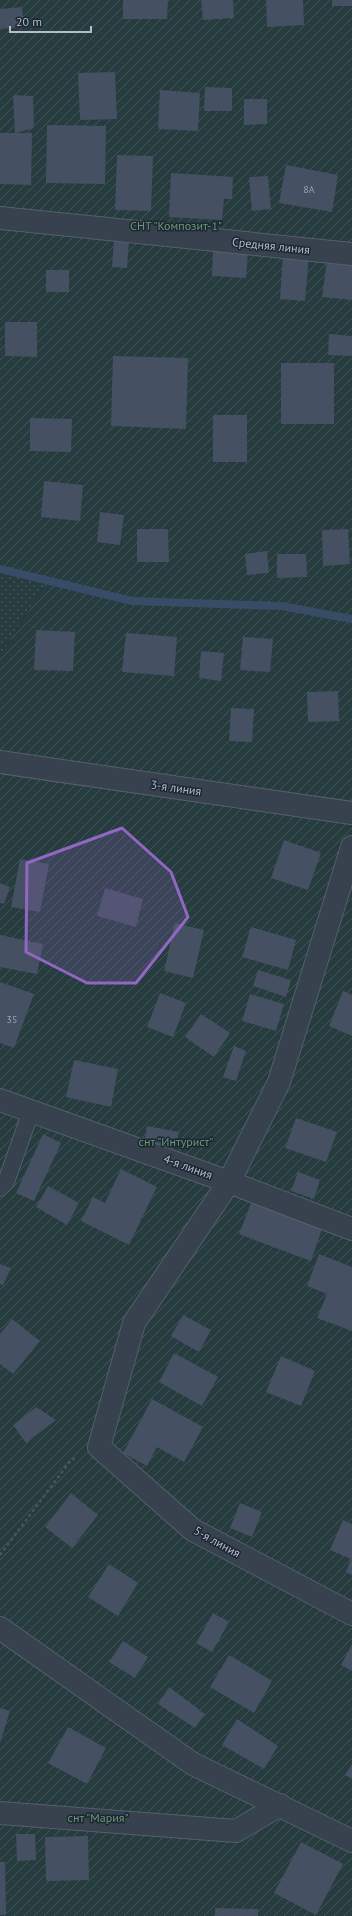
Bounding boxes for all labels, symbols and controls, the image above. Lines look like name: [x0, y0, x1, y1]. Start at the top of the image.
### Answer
scale bar: [10, 8, 91, 34]
text: 20 m: [16, 14, 42, 29]
house number: 8А: [303, 183, 315, 196]
park label: СНТ "Композит-1": [130, 218, 222, 233]
street label: Средняя линия: [231, 234, 311, 257]
street label: 3-я линия: [150, 777, 202, 798]
house number: 35: [7, 1013, 17, 1026]
park label: снт "Интурист": [139, 1134, 213, 1149]
street label: 4-я линия: [162, 1151, 215, 1182]
street label: 5-я линия: [191, 1523, 243, 1561]
park label: снт "Мария": [68, 1810, 128, 1825]

